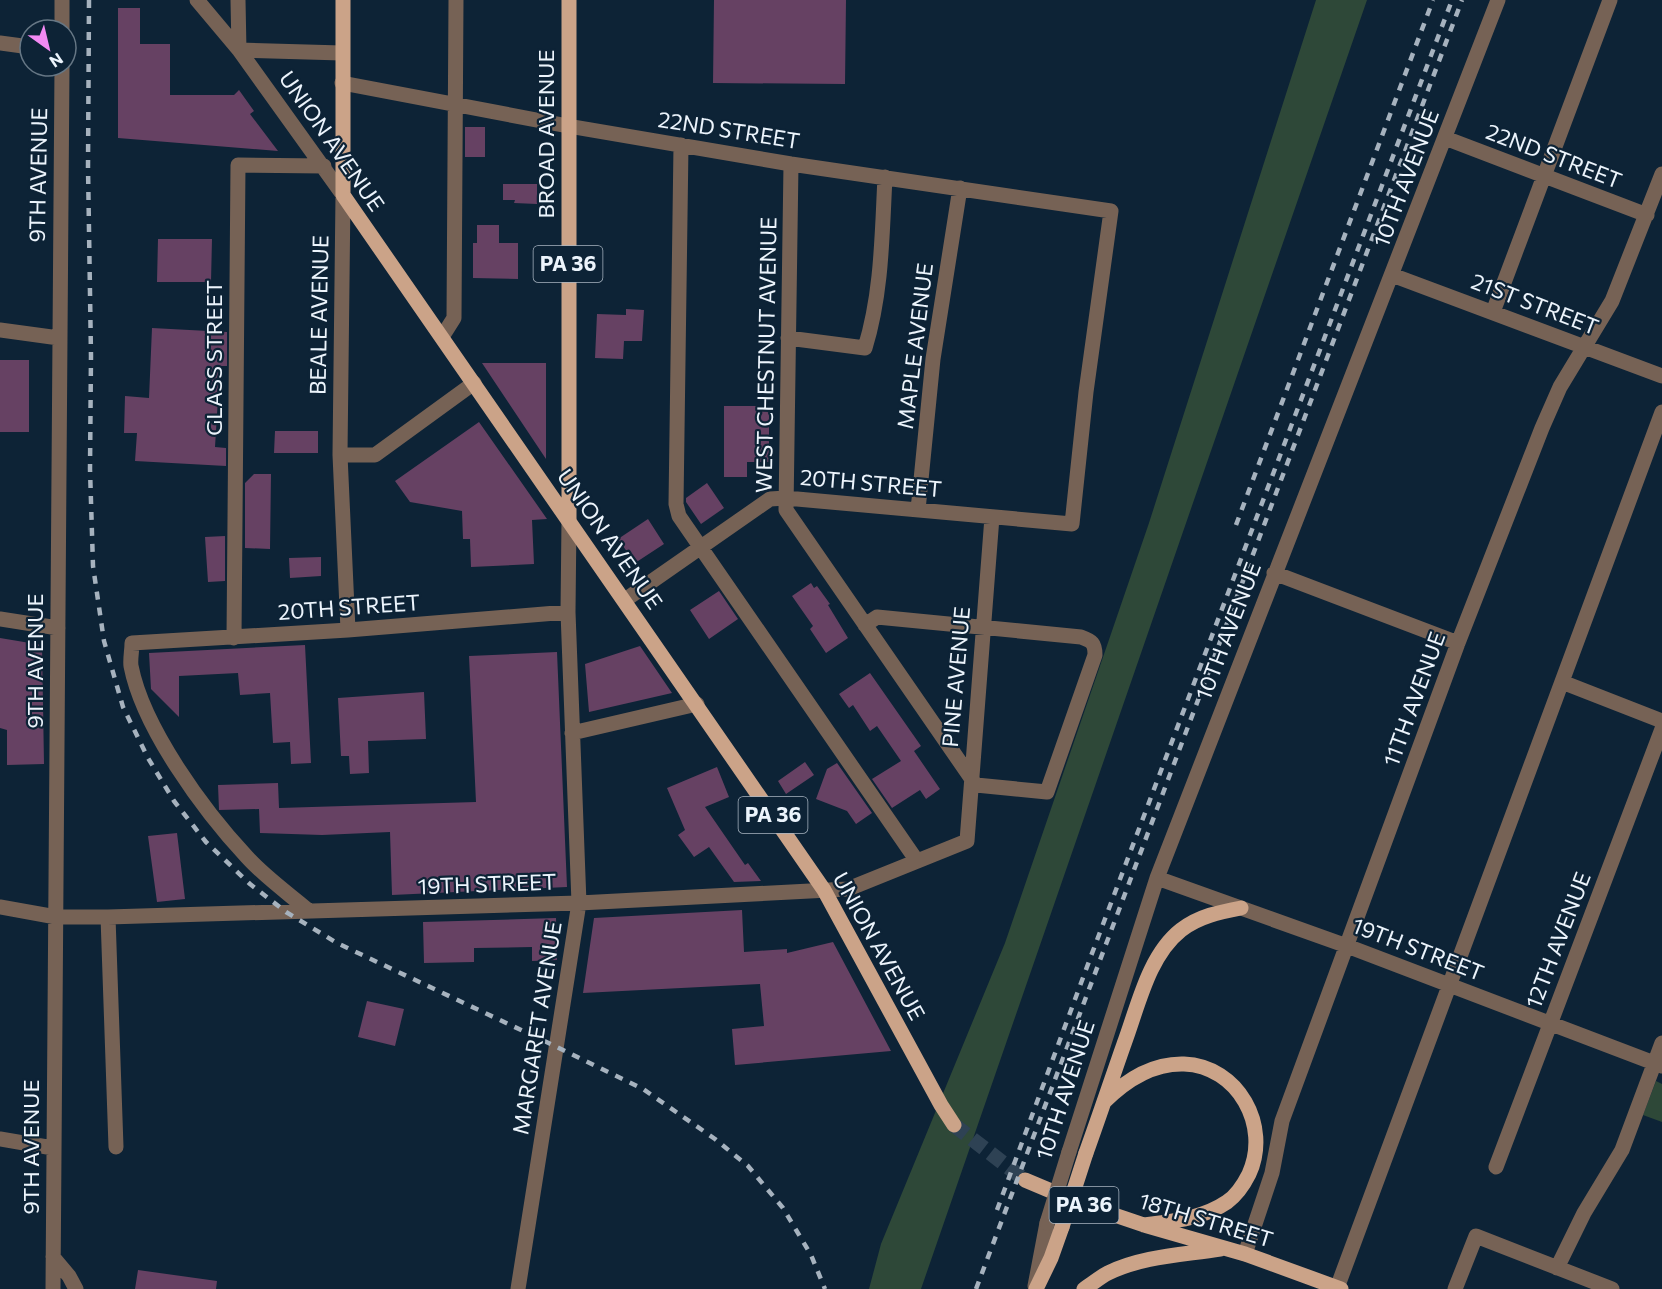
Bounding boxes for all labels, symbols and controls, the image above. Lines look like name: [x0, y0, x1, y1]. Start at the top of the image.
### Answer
north arrow: [18, 18, 78, 78]
text: N: [46, 50, 67, 72]
street label: BROAD AVENUE: [532, 50, 559, 218]
street label: UNION AVENUE: [274, 65, 391, 216]
street label: 22ND STREET: [656, 105, 802, 154]
street label: 10TH AVENUE: [1367, 105, 1444, 250]
street label: 9TH AVENUE: [23, 107, 52, 243]
street label: 22ND STREET: [1483, 117, 1626, 194]
street label: WEST CHESTNUT AVENUE: [750, 217, 781, 493]
street label: BEALE AVENUE: [304, 235, 333, 395]
road number: PA 36: [534, 246, 602, 282]
street label: MAPLE AVENUE: [891, 261, 938, 431]
street label: 21ST STREET: [1468, 267, 1603, 340]
street label: GLASS STREET: [200, 280, 227, 436]
street label: UNION AVENUE: [552, 463, 669, 614]
street label: 20TH STREET: [799, 463, 943, 502]
street label: 10TH AVENUE: [1189, 558, 1266, 703]
street label: 20TH STREET: [277, 588, 421, 625]
street label: 9TH AVENUE: [21, 594, 48, 728]
street label: PINE AVENUE: [936, 605, 975, 749]
street label: 11TH AVENUE: [1377, 628, 1450, 770]
road number: PA 36: [738, 797, 808, 833]
street label: UNION AVENUE: [828, 867, 931, 1024]
street label: 19TH STREET: [417, 868, 557, 899]
street label: 12TH AVENUE: [1519, 868, 1596, 1012]
street label: 19TH STREET: [1349, 911, 1488, 986]
street label: MARGARET AVENUE: [506, 919, 567, 1136]
street label: 10TH AVENUE: [1029, 1017, 1100, 1163]
street label: 9TH AVENUE: [17, 1080, 44, 1214]
street label: 18TH STREET: [1136, 1186, 1276, 1253]
road number: PA 36: [1050, 1187, 1118, 1223]

